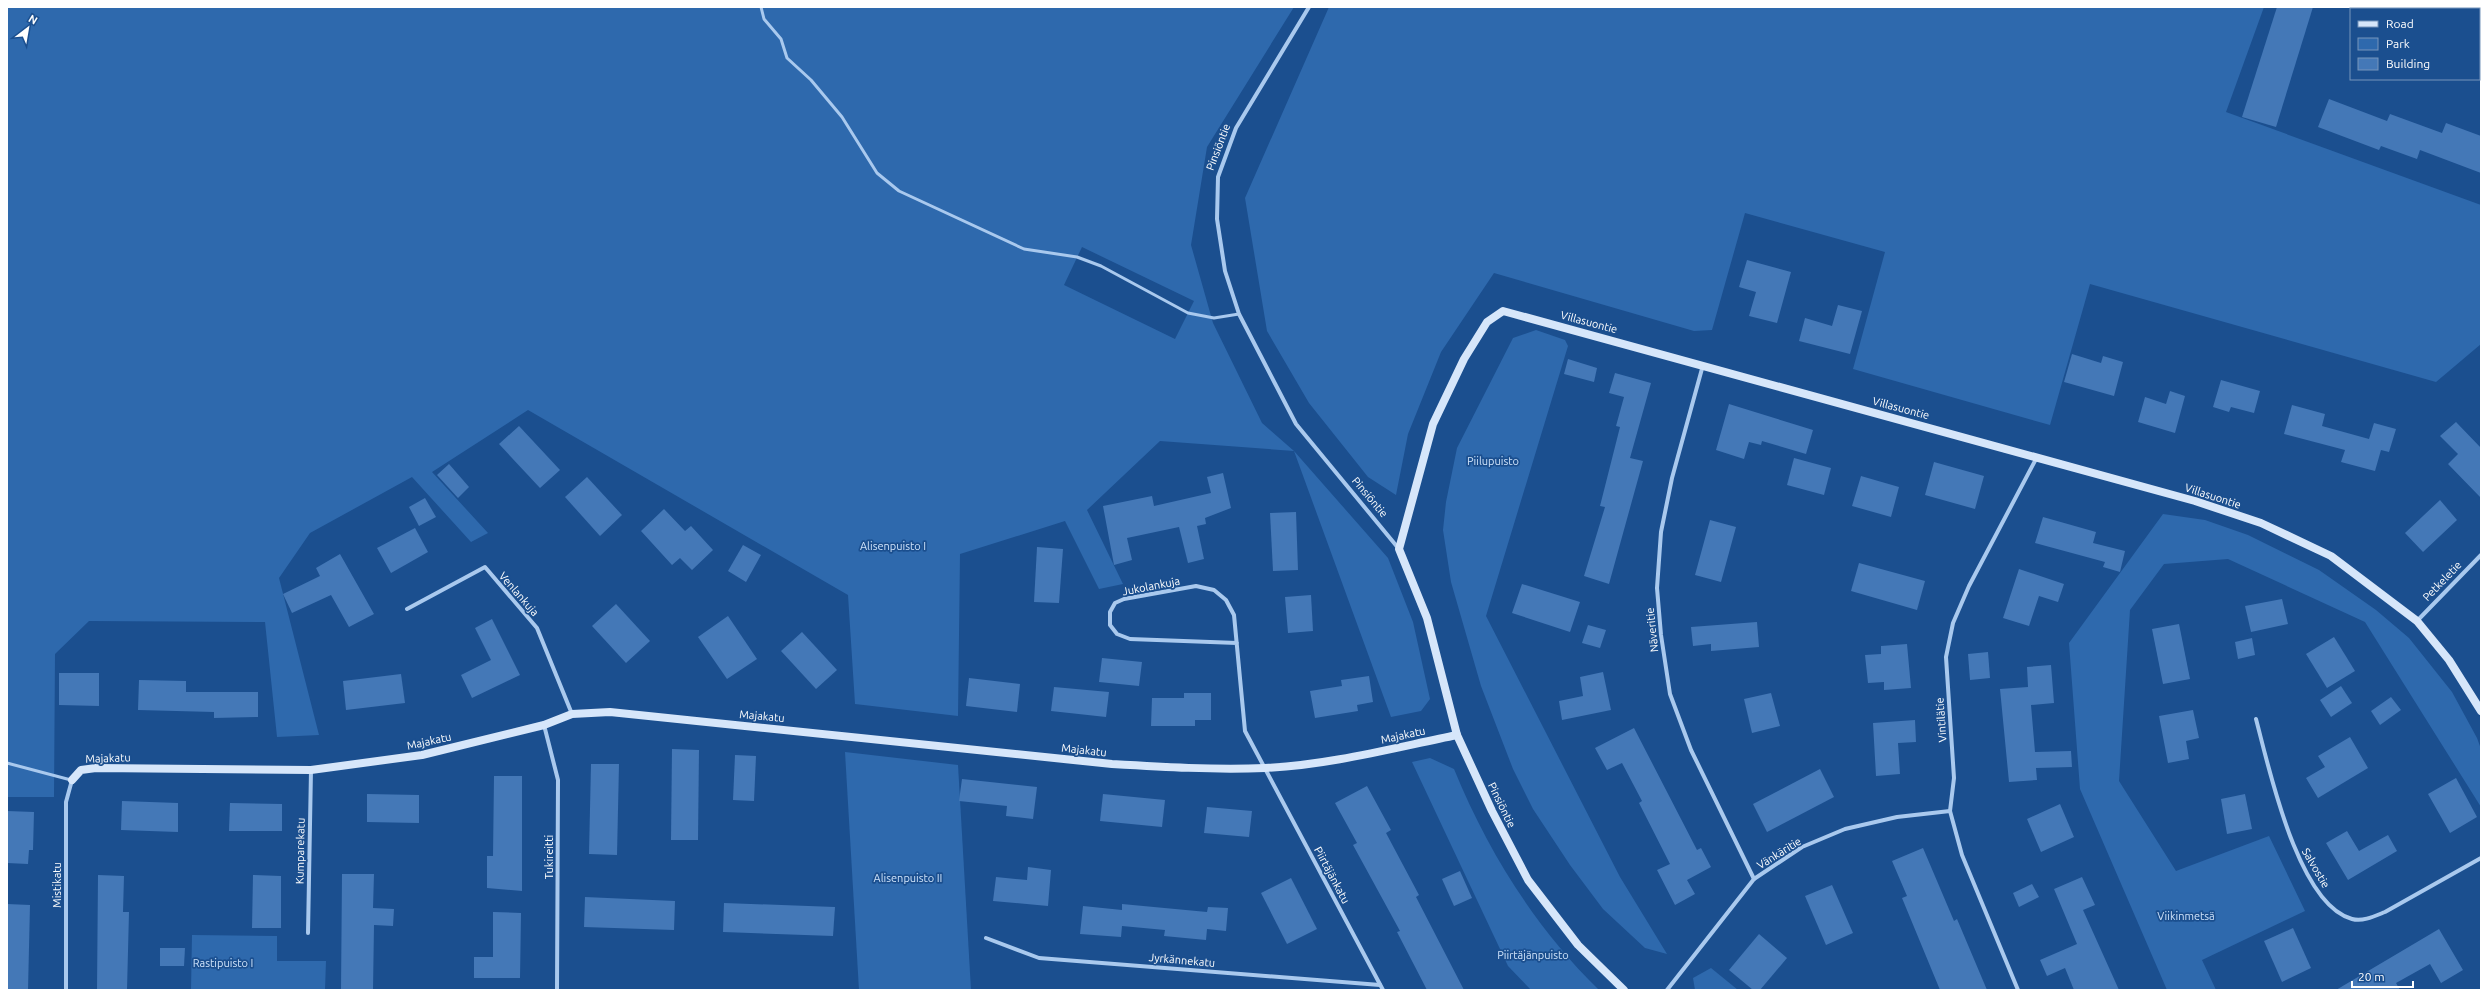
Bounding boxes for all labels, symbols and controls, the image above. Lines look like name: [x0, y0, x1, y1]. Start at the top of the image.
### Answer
north arrow: [8, 8, 48, 48]
legend: [2350, 8, 2480, 80]
text: N: [27, 12, 40, 27]
text: Road: [2386, 17, 2414, 30]
text: Park: [2386, 37, 2410, 50]
text: Building: [2386, 57, 2430, 70]
street label: Pinsiöntie: [1204, 122, 1232, 172]
street label: Villasuontie: [1559, 309, 1619, 335]
street label: Villasuontie: [1871, 395, 1931, 421]
park label: Piilupuisto: [1467, 455, 1519, 467]
street label: Pinsiöntie: [1350, 474, 1390, 520]
street label: Villasuontie: [2183, 481, 2243, 511]
park label: Alisenpuisto I: [860, 540, 926, 552]
street label: Petkeletie: [2420, 559, 2464, 603]
street label: Venlankuja: [497, 570, 541, 618]
street label: Jukolankuja: [1121, 575, 1181, 597]
street label: Näveritie: [1644, 607, 1660, 653]
street label: Vintilätie: [1933, 697, 1949, 743]
street label: Majakatu: [739, 708, 785, 724]
street label: Majakatu: [1380, 724, 1426, 746]
street label: Majakatu: [406, 730, 452, 752]
street label: Majakatu: [1061, 742, 1107, 758]
street label: Majakatu: [85, 751, 131, 765]
street label: Pinsiöntie: [1486, 780, 1518, 830]
street label: Kumparekatu: [293, 818, 307, 884]
street label: Tukireitti: [543, 835, 555, 879]
street label: Vänkäritie: [1755, 835, 1803, 871]
street label: Piirtäjänkatu: [1312, 845, 1352, 905]
street label: Salvostie: [2300, 846, 2332, 890]
street label: Mistikatu: [51, 862, 63, 908]
park label: Alisenpuisto II: [874, 872, 942, 884]
park label: Viikinmetsä: [2157, 910, 2215, 922]
park label: Piirtäjänpuisto: [1497, 949, 1569, 961]
street label: Jyrkännekatu: [1148, 951, 1216, 969]
park label: Rastipuisto I: [193, 957, 253, 969]
scale bar: [2352, 963, 2413, 989]
text: 20 m: [2358, 970, 2385, 983]

